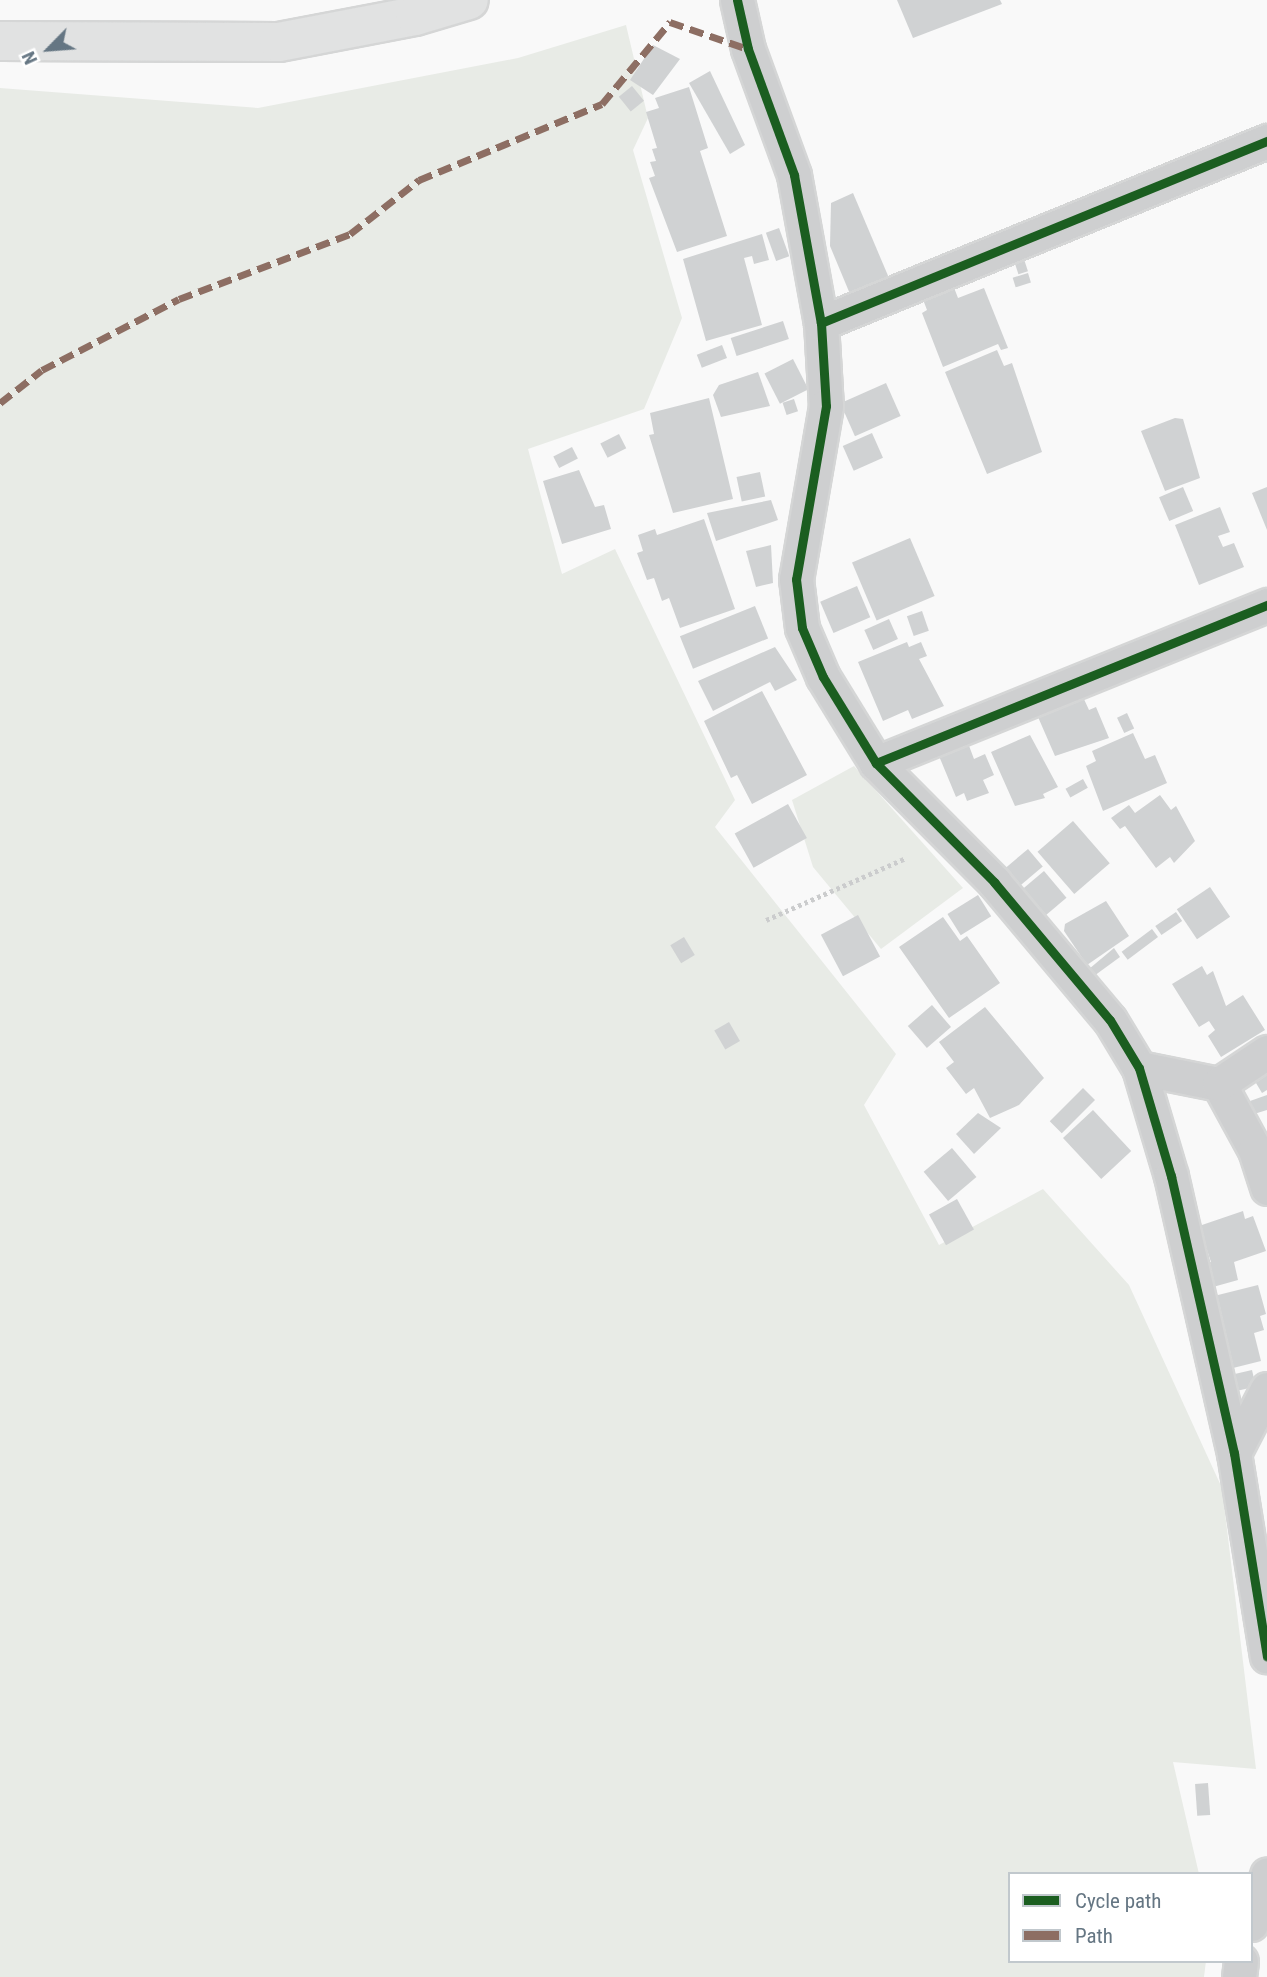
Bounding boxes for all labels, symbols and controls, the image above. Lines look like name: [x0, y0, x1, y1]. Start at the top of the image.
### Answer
north arrow: [14, 14, 84, 84]
text: N: [17, 48, 42, 68]
legend: [1008, 1872, 1253, 1963]
text: Cycle path: [1075, 1889, 1161, 1913]
text: Path: [1075, 1924, 1113, 1948]

